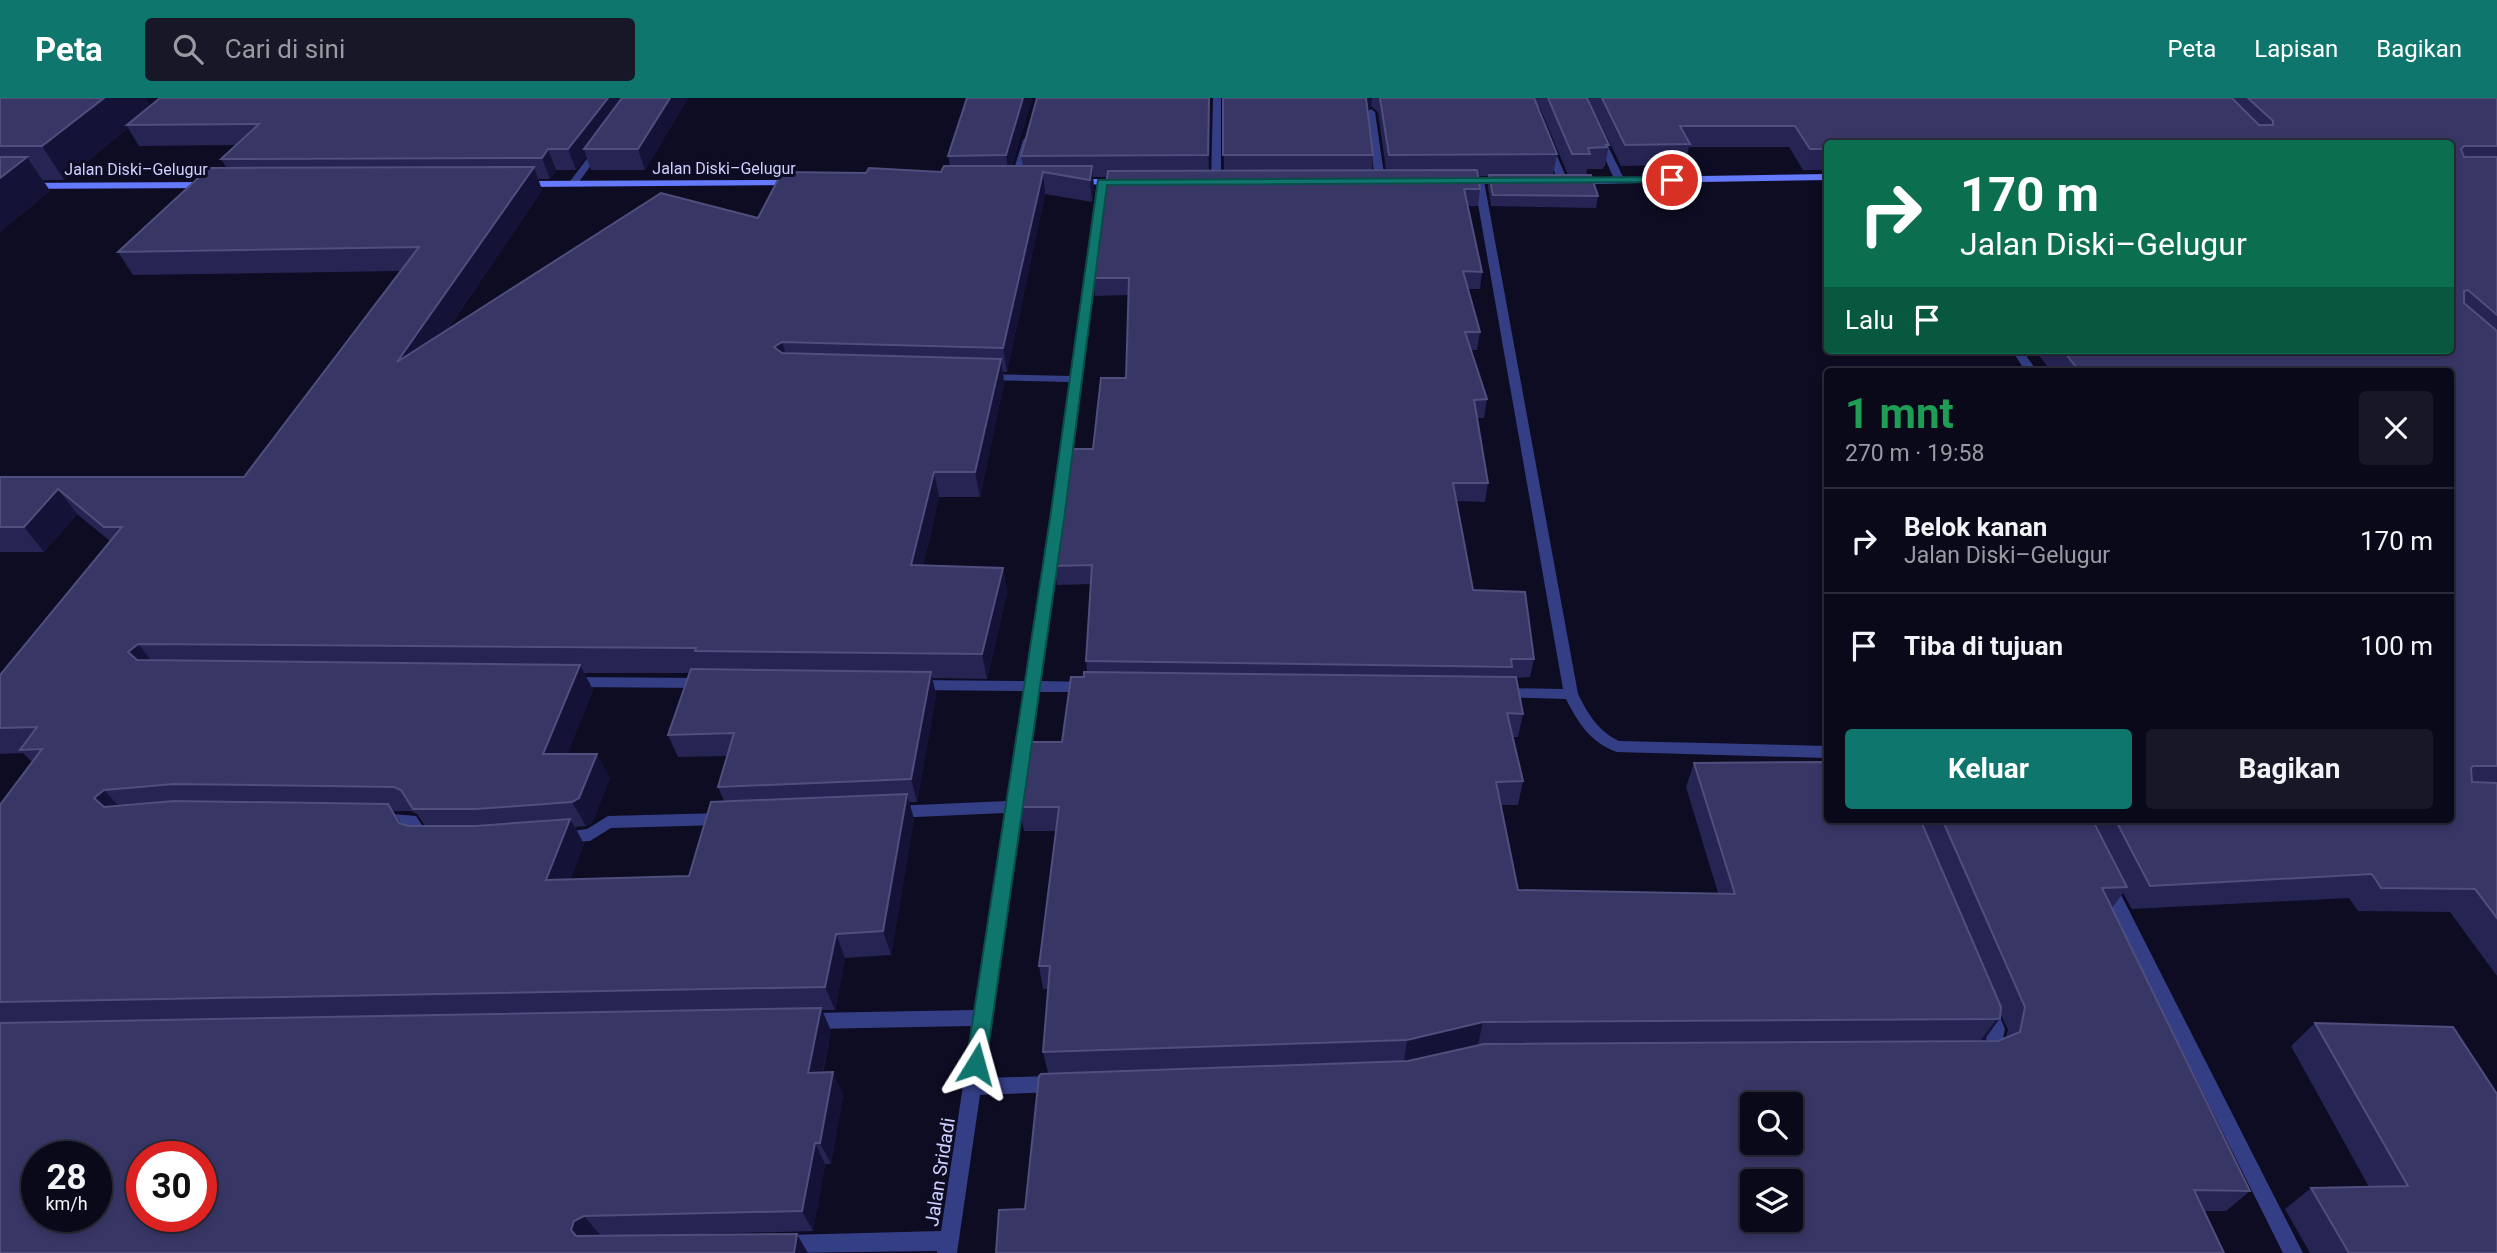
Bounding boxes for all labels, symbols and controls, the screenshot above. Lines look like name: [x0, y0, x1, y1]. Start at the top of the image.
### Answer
search box: [145, 18, 635, 81]
text: Peta: [35, 30, 103, 69]
icon: search: [169, 30, 207, 68]
text: Cari di sini: [225, 34, 345, 64]
text: Peta: [2168, 35, 2216, 63]
text: Lapisan: [2254, 35, 2338, 63]
text: Bagikan: [2376, 35, 2462, 63]
pin: [1642, 150, 1702, 210]
street label: Jalan Diski–Gelugur: [652, 159, 796, 178]
street label: Jalan Diski–Gelugur: [64, 160, 208, 179]
icon: arrive: [1653, 161, 1691, 199]
text: 170 m: [1960, 166, 2099, 223]
icon: right: [1845, 168, 1936, 259]
text: Jalan Diski–Gelugur: [1960, 225, 2247, 263]
icon: arrive: [1908, 301, 1946, 339]
text: Lalu: [1845, 305, 1894, 335]
text: 1 mnt: [1845, 389, 1954, 438]
button: close: [2359, 391, 2433, 465]
text: 270 m · 19:58: [1845, 440, 1984, 467]
text: Belok kanan: [1904, 512, 2047, 542]
icon: right: [1845, 522, 1883, 560]
text: 170 m: [2360, 526, 2433, 556]
text: Jalan Diski–Gelugur: [1904, 542, 2110, 569]
icon: arrive: [1845, 627, 1883, 665]
text: Tiba di tujuan: [1904, 631, 2063, 661]
text: 100 m: [2360, 631, 2433, 661]
button: Keluar: [1845, 729, 2132, 809]
button: Bagikan: [2146, 729, 2433, 809]
position arrow: [939, 1027, 1013, 1101]
map controls: [1740, 1092, 1803, 1232]
button: search: [1740, 1092, 1803, 1155]
street label: Jalan Sridadi: [920, 1116, 960, 1228]
speed limit sign: 30: [126, 1141, 217, 1232]
text: 28: [46, 1157, 87, 1198]
button: layers: [1740, 1169, 1803, 1232]
text: km/h: [45, 1193, 88, 1214]

